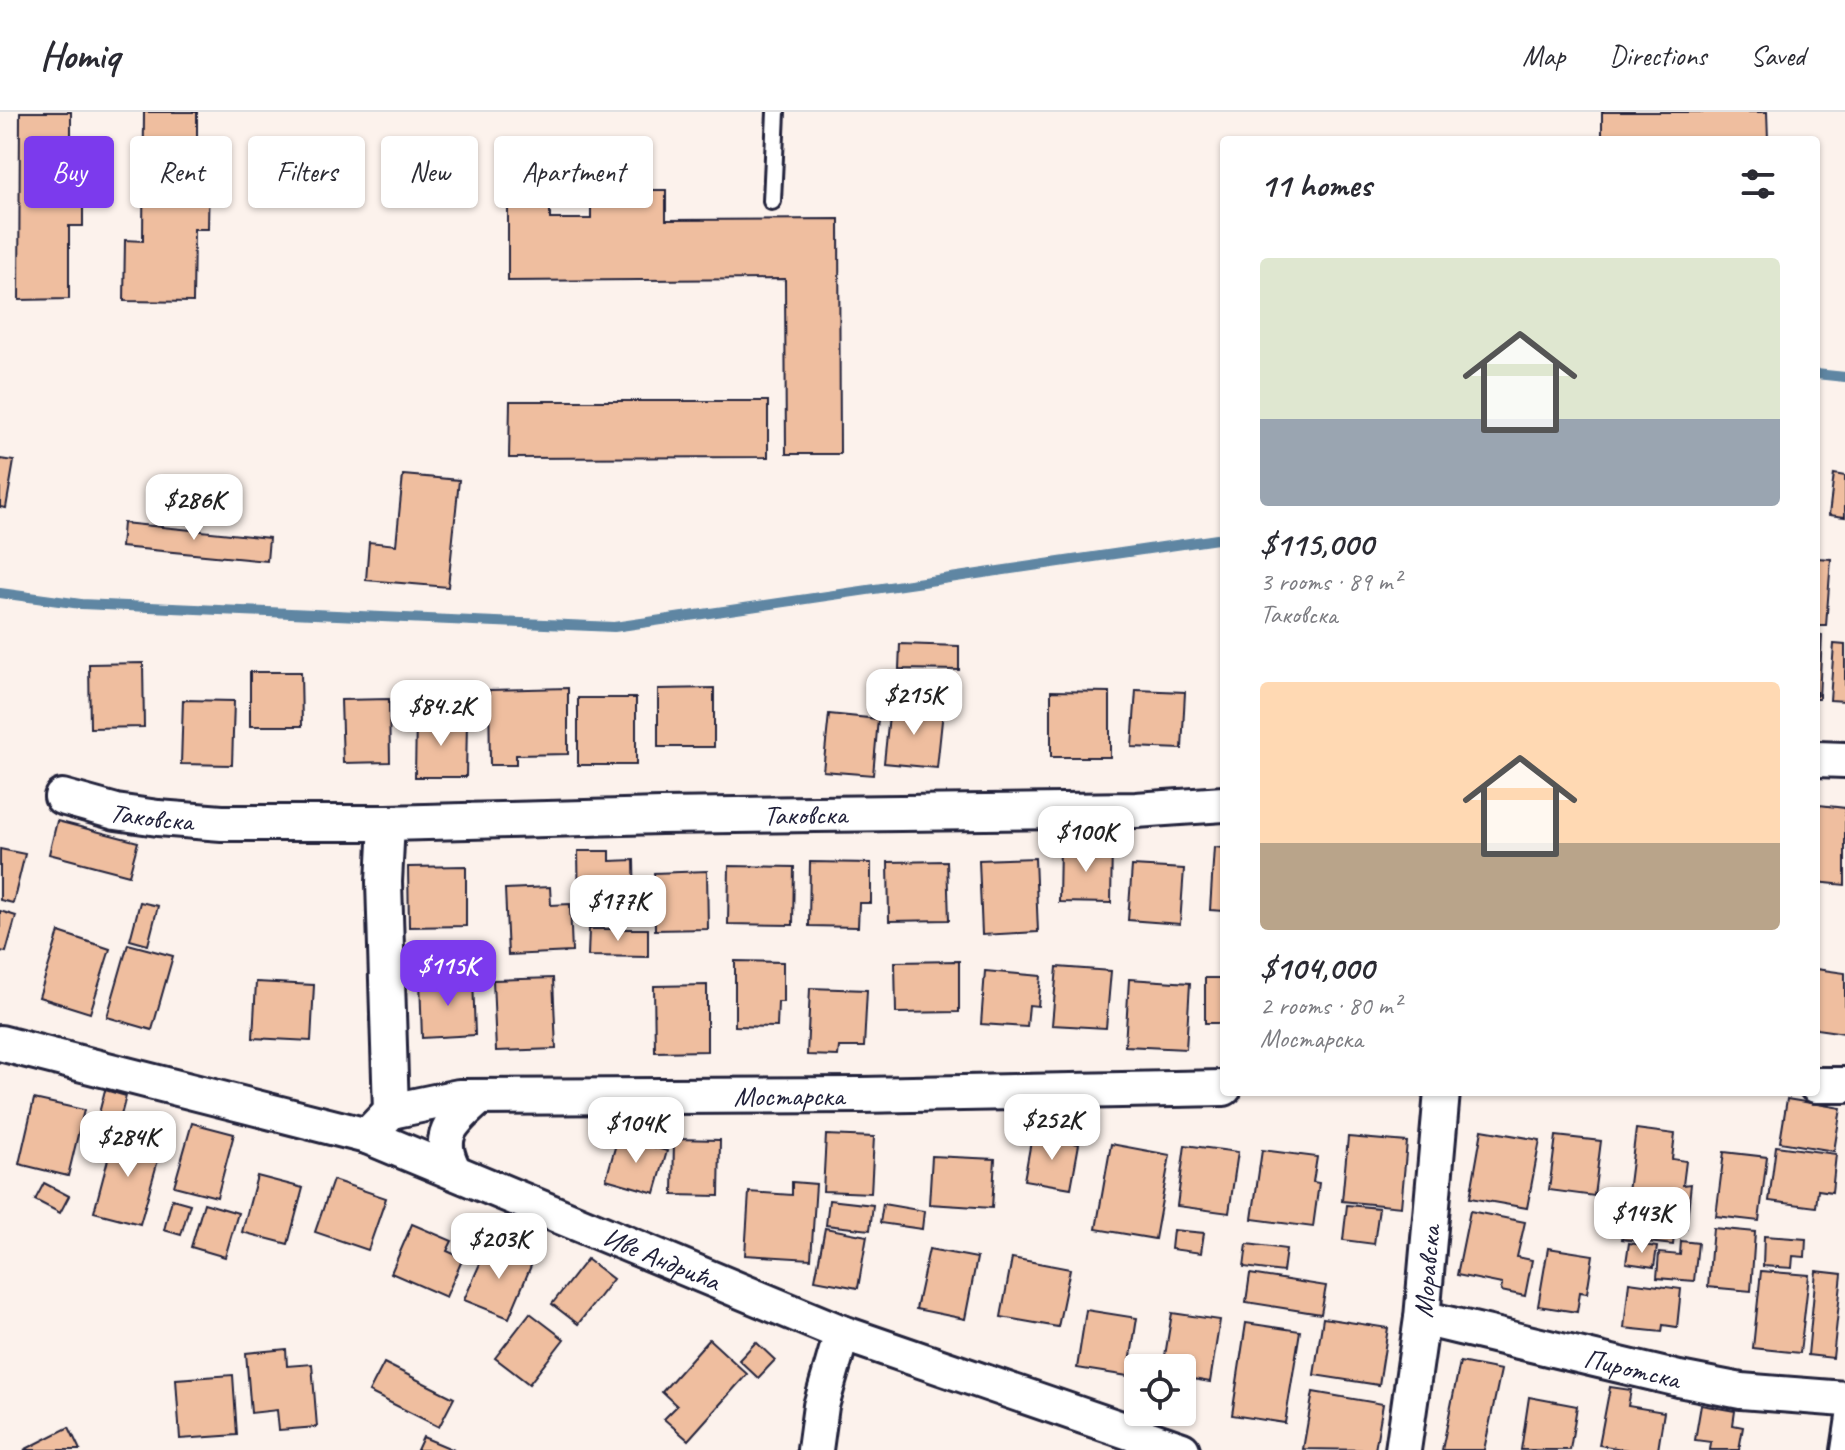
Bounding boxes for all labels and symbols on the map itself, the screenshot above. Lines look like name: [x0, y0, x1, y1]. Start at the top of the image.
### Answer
pin: $286K: [138, 474, 250, 542]
pin: $215K: [858, 669, 970, 737]
pin: $84.2K: [376, 680, 506, 748]
street label: Таковска: [106, 794, 197, 838]
street label: Таковска: [763, 796, 850, 832]
pin: $100K: [1030, 806, 1142, 874]
pin: $177K: [562, 875, 674, 943]
pin: $115K: [392, 940, 504, 1008]
street label: Мостарска: [733, 1078, 847, 1113]
pin: $252K: [996, 1094, 1108, 1162]
pin: $104K: [580, 1097, 692, 1165]
pin: $284K: [72, 1111, 184, 1179]
pin: $143K: [1586, 1187, 1698, 1255]
pin: $203K: [443, 1213, 555, 1281]
street label: Иве Андрића: [598, 1219, 727, 1299]
street label: Моравска: [1405, 1222, 1448, 1319]
street label: Пиротска: [1581, 1340, 1686, 1397]

